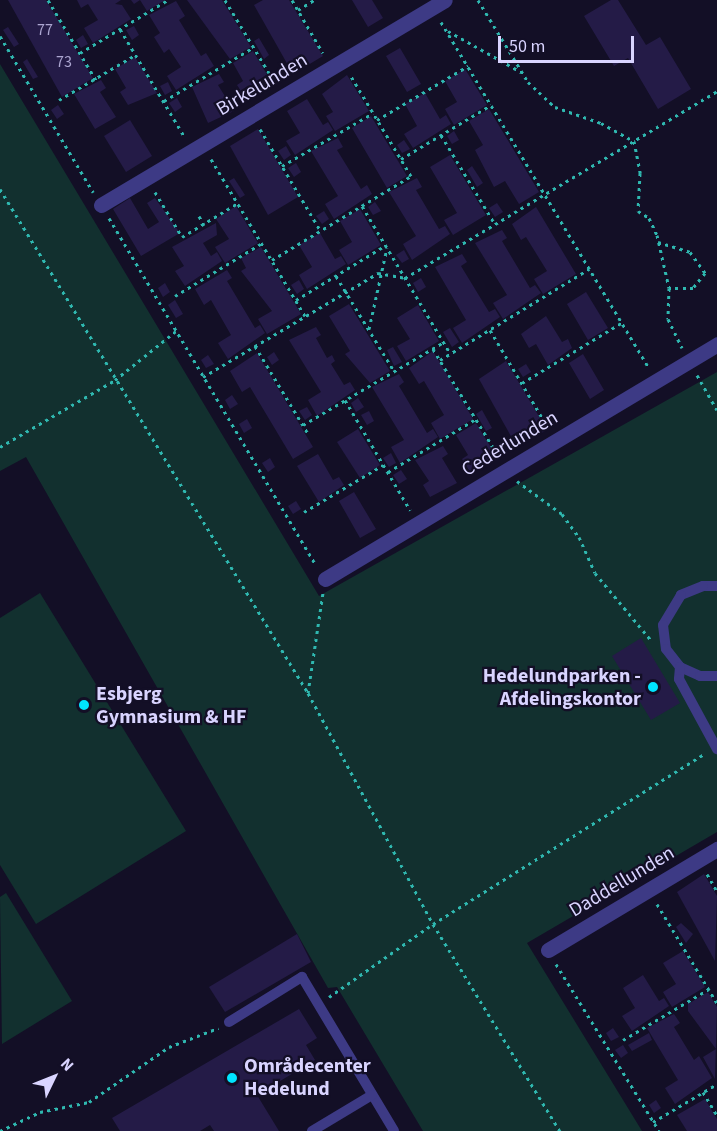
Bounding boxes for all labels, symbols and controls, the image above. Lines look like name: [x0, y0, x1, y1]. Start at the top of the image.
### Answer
house number: 77: [37, 20, 53, 40]
scale bar: [501, 24, 638, 62]
text: 50 m: [509, 34, 545, 59]
street label: Birkelunden: [212, 48, 312, 122]
house number: 73: [56, 52, 72, 72]
street label: Cederlunden: [457, 406, 563, 482]
place label: Hedelundparken - Afdelingskontor: [483, 664, 641, 711]
marker: Hedelundparken - Afdelingskontor: [646, 680, 660, 694]
place label: Esbjerg Gymnasium & HF: [96, 682, 246, 729]
marker: Esbjerg Gymnasium & HF: [77, 698, 91, 712]
street label: Daddellunden: [565, 841, 679, 923]
north arrow: [24, 1047, 84, 1107]
text: N: [55, 1053, 79, 1076]
place label: Områdecenter Hedelund: [244, 1054, 371, 1101]
marker: Områdecenter Hedelund: [225, 1071, 239, 1085]

